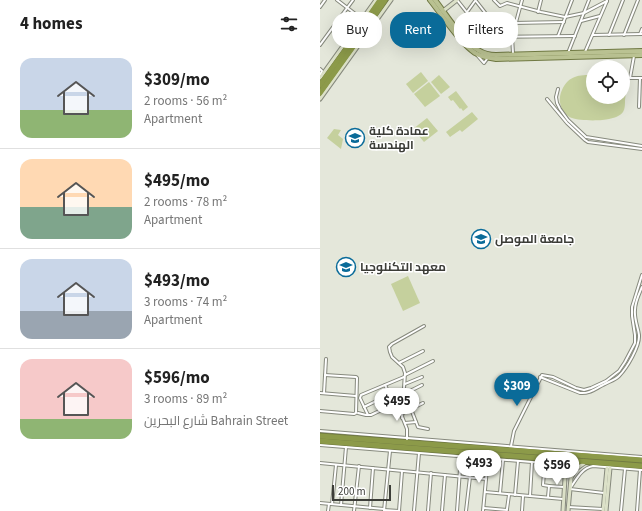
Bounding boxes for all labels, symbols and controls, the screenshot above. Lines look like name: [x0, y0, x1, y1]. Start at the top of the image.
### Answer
text: 4 homes: [20, 12, 82, 36]
chip: Buy: [332, 12, 382, 48]
chip: Rent: [390, 12, 446, 48]
chip: Filters: [454, 12, 518, 48]
icon: filters: [278, 13, 300, 35]
map controls: [586, 60, 630, 104]
button: locate: [586, 60, 630, 104]
text: $309/mo: [144, 68, 210, 92]
icon: home: [52, 74, 100, 122]
text: 2 rooms · 56 m²: [144, 92, 227, 110]
text: Apartment: [144, 110, 202, 128]
place label: عمادة كلية الهندسة: [369, 123, 429, 154]
school or university icon: عمادة كلية الهندسة: [344, 127, 366, 149]
text: $495/mo: [144, 169, 210, 193]
icon: home: [52, 175, 100, 223]
text: 2 rooms · 78 m²: [144, 193, 227, 211]
text: Apartment: [144, 211, 202, 229]
school or university icon: جامعة الموصل: [470, 228, 492, 250]
place label: جامعة الموصل: [495, 231, 574, 248]
school or university icon: معهد التكنلوجيا: [335, 256, 357, 278]
place label: معهد التكنلوجيا: [360, 259, 446, 276]
text: $493/mo: [144, 269, 210, 293]
icon: home: [52, 275, 100, 323]
text: 3 rooms · 74 m²: [144, 293, 227, 311]
text: Apartment: [144, 311, 202, 329]
text: $596/mo: [144, 366, 210, 390]
pin: $309: [493, 373, 541, 407]
icon: home: [52, 375, 100, 423]
text: $309: [503, 377, 531, 395]
pin: $495: [373, 388, 421, 422]
text: 3 rooms · 89 m²: [144, 390, 227, 408]
text: $495: [383, 392, 411, 410]
text: شارع البحرين Bahrain Street: [144, 412, 288, 430]
pin: $493: [455, 450, 503, 484]
pin: $596: [533, 452, 581, 486]
text: $493: [465, 454, 493, 472]
text: $596: [543, 456, 571, 474]
scale bar: [332, 483, 391, 502]
text: 200 m: [338, 484, 366, 499]

